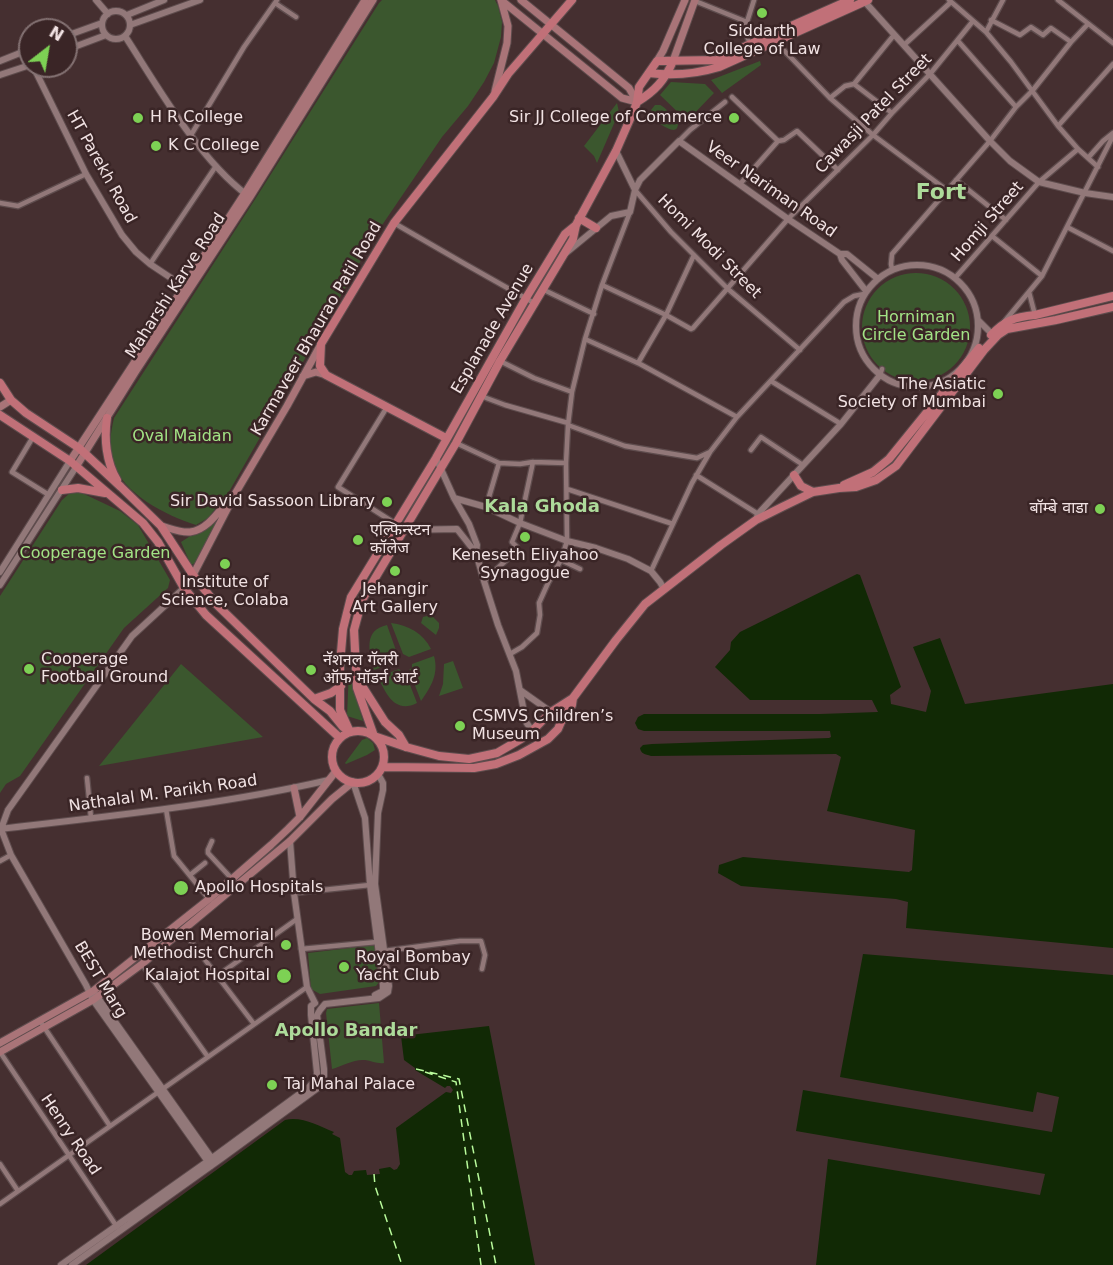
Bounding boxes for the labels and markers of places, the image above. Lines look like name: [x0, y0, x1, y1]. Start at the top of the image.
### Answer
marker: Siddarth College of Law: [755, 6, 769, 20]
place label: Siddarth College of Law: [703, 22, 821, 60]
place label: H R College: [150, 108, 243, 128]
place label: Sir JJ College of Commerce: [509, 108, 722, 128]
marker: H R College: [131, 111, 145, 125]
marker: Sir JJ College of Commerce: [727, 111, 741, 125]
place label: K C College: [168, 136, 260, 156]
marker: K C College: [149, 139, 163, 153]
place label: The Asiatic Society of Mumbai: [838, 375, 986, 413]
marker: The Asiatic Society of Mumbai: [991, 387, 1005, 401]
place label: Sir David Sassoon Library: [170, 492, 375, 512]
marker: Sir David Sassoon Library: [380, 495, 394, 509]
place label: बॉम्बे वाडा: [1030, 499, 1088, 519]
marker: बॉम्बे वाडा: [1093, 502, 1107, 516]
place label: एल्फिन्स्टन कॉलेज: [370, 521, 430, 559]
marker: Keneseth Eliyahoo Synagogue: [518, 530, 532, 544]
marker: एल्फिन्स्टन कॉलेज: [351, 533, 365, 547]
place label: Keneseth Eliyahoo Synagogue: [451, 546, 599, 584]
marker: Institute of Science, Colaba: [218, 557, 232, 571]
marker: Jehangir Art Gallery: [388, 564, 402, 578]
place label: Institute of Science, Colaba: [161, 573, 289, 611]
place label: Jehangir Art Gallery: [352, 580, 438, 618]
place label: Cooperage Football Ground: [41, 650, 168, 688]
place label: नॅशनल गॅलरी ऑफ मॉडर्न आर्ट: [323, 651, 417, 689]
marker: Cooperage Football Ground: [22, 662, 36, 676]
marker: नॅशनल गॅलरी ऑफ मॉडर्न आर्ट: [304, 663, 318, 677]
place label: CSMVS Children’s Museum: [472, 707, 613, 745]
marker: CSMVS Children’s Museum: [453, 719, 467, 733]
place label: Apollo Hospitals: [195, 878, 323, 898]
marker: Apollo Hospitals: [172, 879, 190, 897]
place label: Bowen Memorial Methodist Church: [133, 926, 274, 964]
marker: Bowen Memorial Methodist Church: [279, 938, 293, 952]
place label: Royal Bombay Yacht Club: [356, 948, 471, 986]
marker: Royal Bombay Yacht Club: [337, 960, 351, 974]
place label: Kalajot Hospital: [145, 966, 270, 986]
marker: Kalajot Hospital: [275, 967, 293, 985]
place label: Taj Mahal Palace: [284, 1075, 415, 1095]
marker: Taj Mahal Palace: [265, 1078, 279, 1092]

